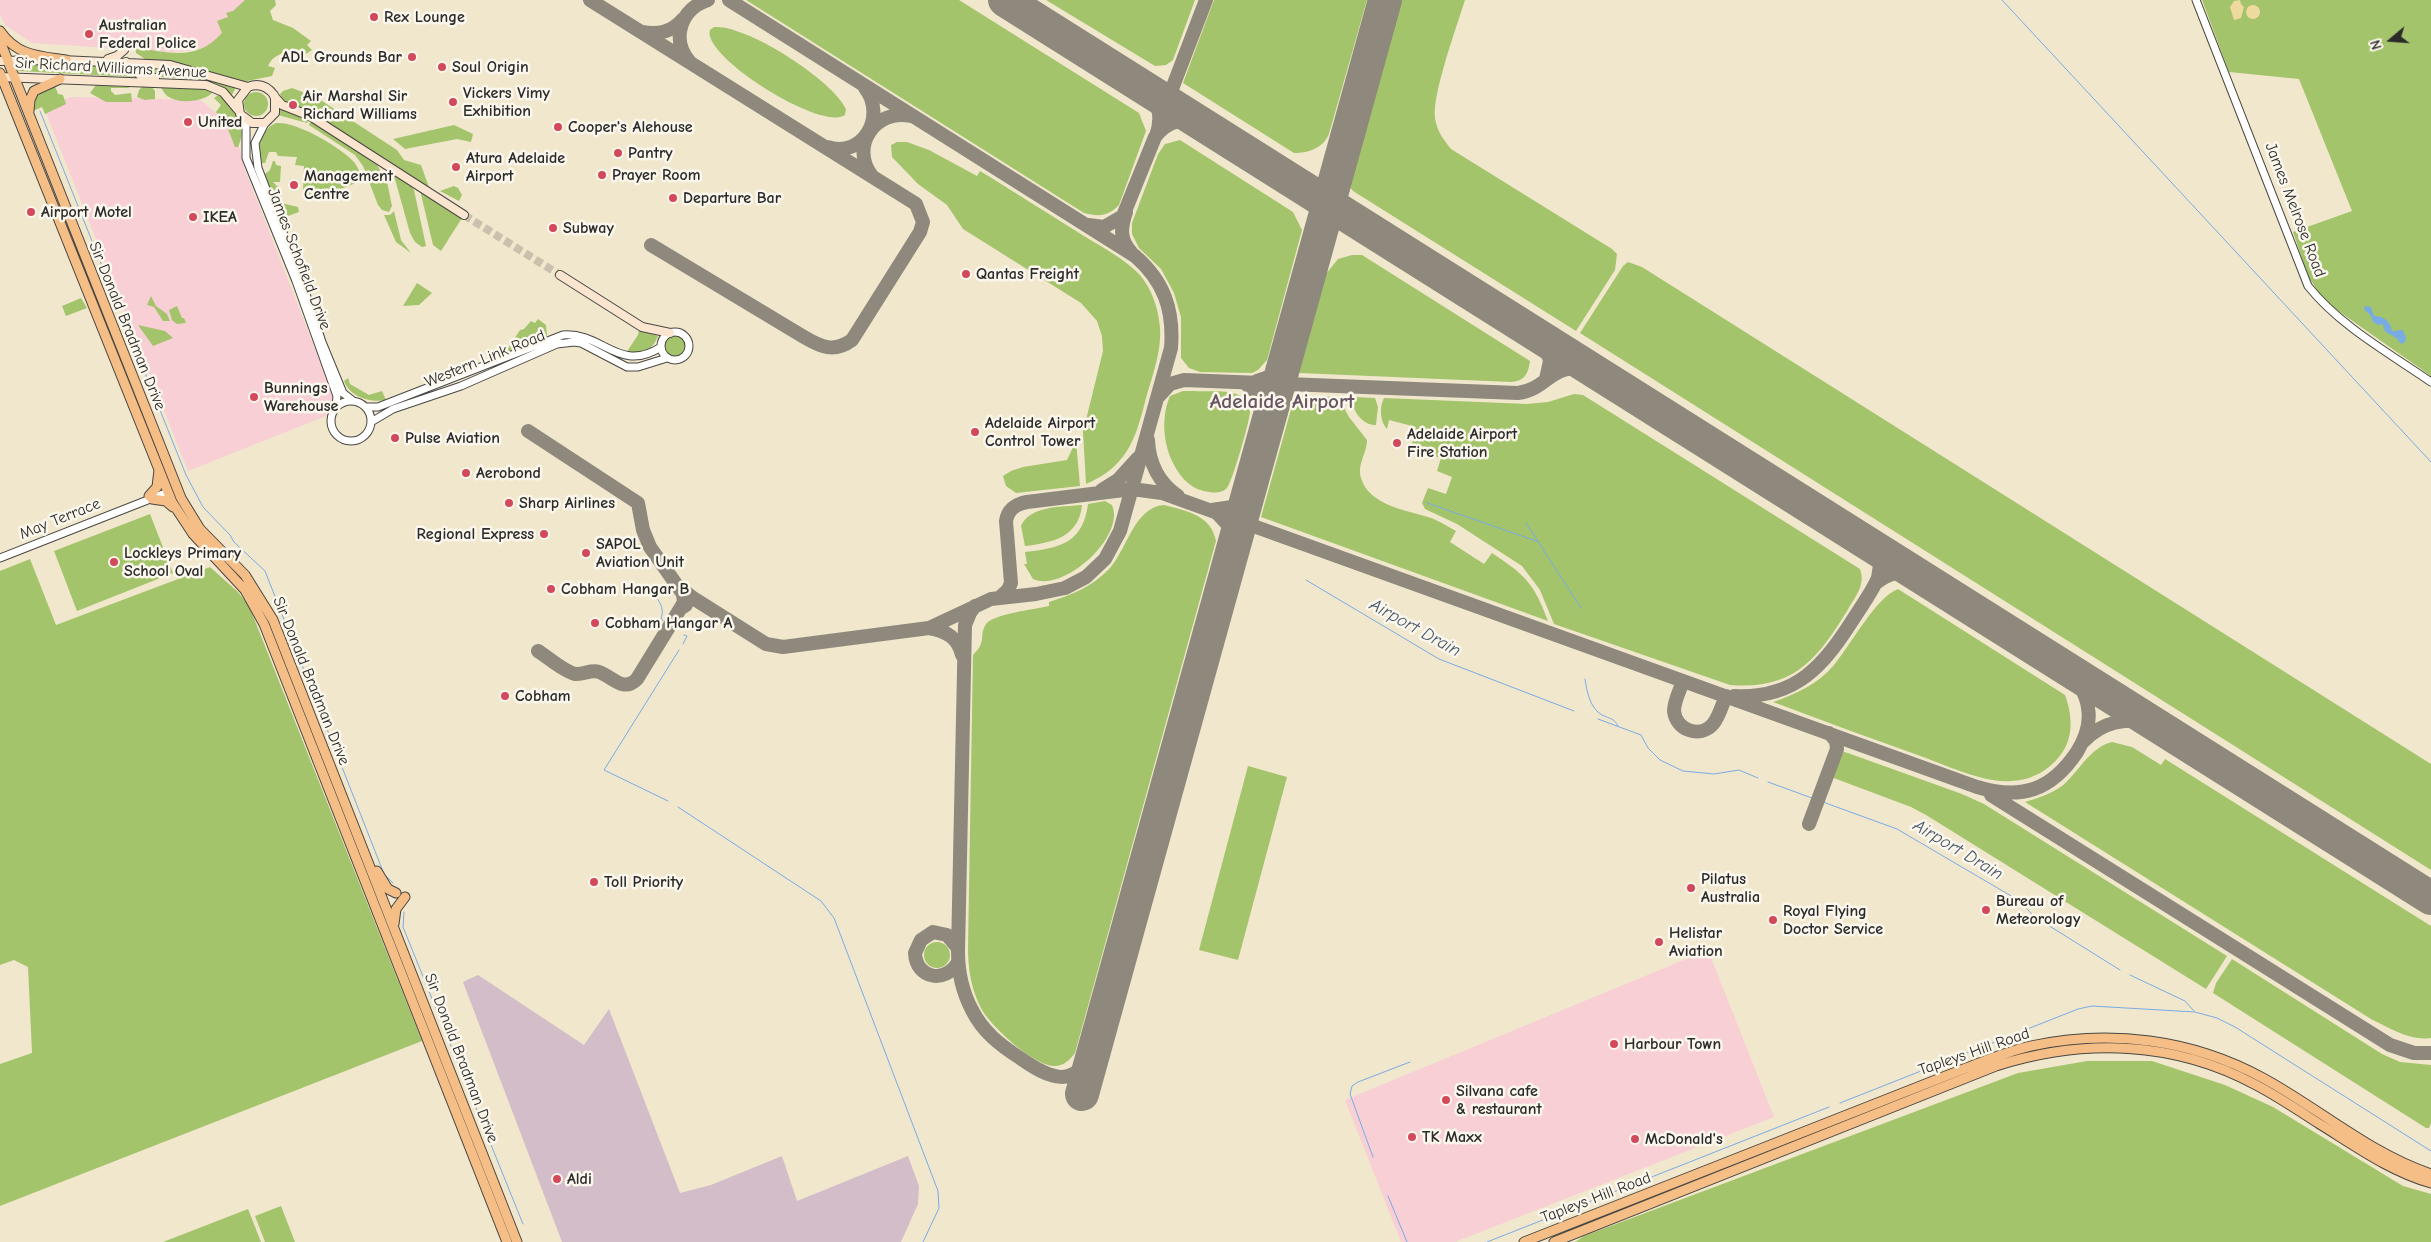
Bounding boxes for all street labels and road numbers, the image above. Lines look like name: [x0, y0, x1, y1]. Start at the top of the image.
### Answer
street label: Sir Richard Williams Avenue: [15, 53, 207, 83]
street label: James Melrose Road: [2260, 140, 2330, 280]
street label: James Schofield Drive: [263, 185, 335, 333]
street label: Sir Donald Bradman Drive: [84, 239, 170, 413]
street label: Western Link Road: [422, 326, 548, 392]
street label: May Terrace: [17, 494, 103, 544]
street label: Sir Donald Bradman Drive: [268, 594, 354, 768]
street label: Sir Donald Bradman Drive: [420, 971, 502, 1145]
street label: Tapleys Hill Road: [1916, 1024, 2032, 1080]
street label: Tapleys Hill Road: [1538, 1168, 1654, 1228]

